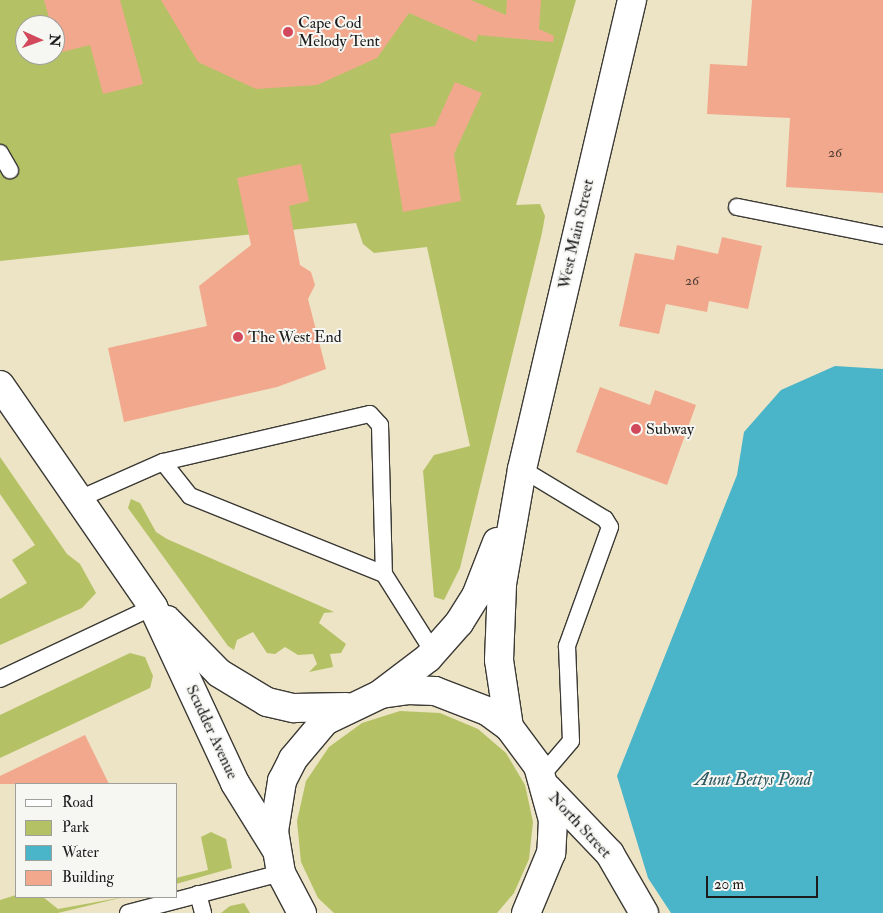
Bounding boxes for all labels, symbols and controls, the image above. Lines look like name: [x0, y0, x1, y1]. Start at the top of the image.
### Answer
place label: Cape Cod Melody Tent: [298, 13, 380, 51]
north arrow: [15, 15, 65, 65]
marker: Cape Cod Melody Tent: [282, 26, 294, 38]
text: N: [46, 34, 63, 47]
house number: 26: [828, 145, 842, 161]
street label: West Main Street: [554, 177, 598, 291]
house number: 26: [685, 273, 699, 289]
place label: The West End: [248, 327, 342, 347]
marker: The West End: [232, 331, 244, 343]
place label: Subway: [646, 419, 694, 439]
marker: Subway: [630, 423, 642, 435]
street label: Scudder Avenue: [182, 682, 242, 782]
water label: Aunt Bettys Pond: [695, 769, 811, 791]
legend: [15, 783, 178, 898]
street label: North Street: [545, 788, 615, 862]
text: Road: [62, 793, 93, 812]
text: Park: [62, 818, 89, 837]
text: Water: [62, 843, 99, 862]
scale bar: [708, 866, 820, 898]
text: Building: [62, 868, 114, 887]
text: 20 m: [714, 875, 744, 894]

